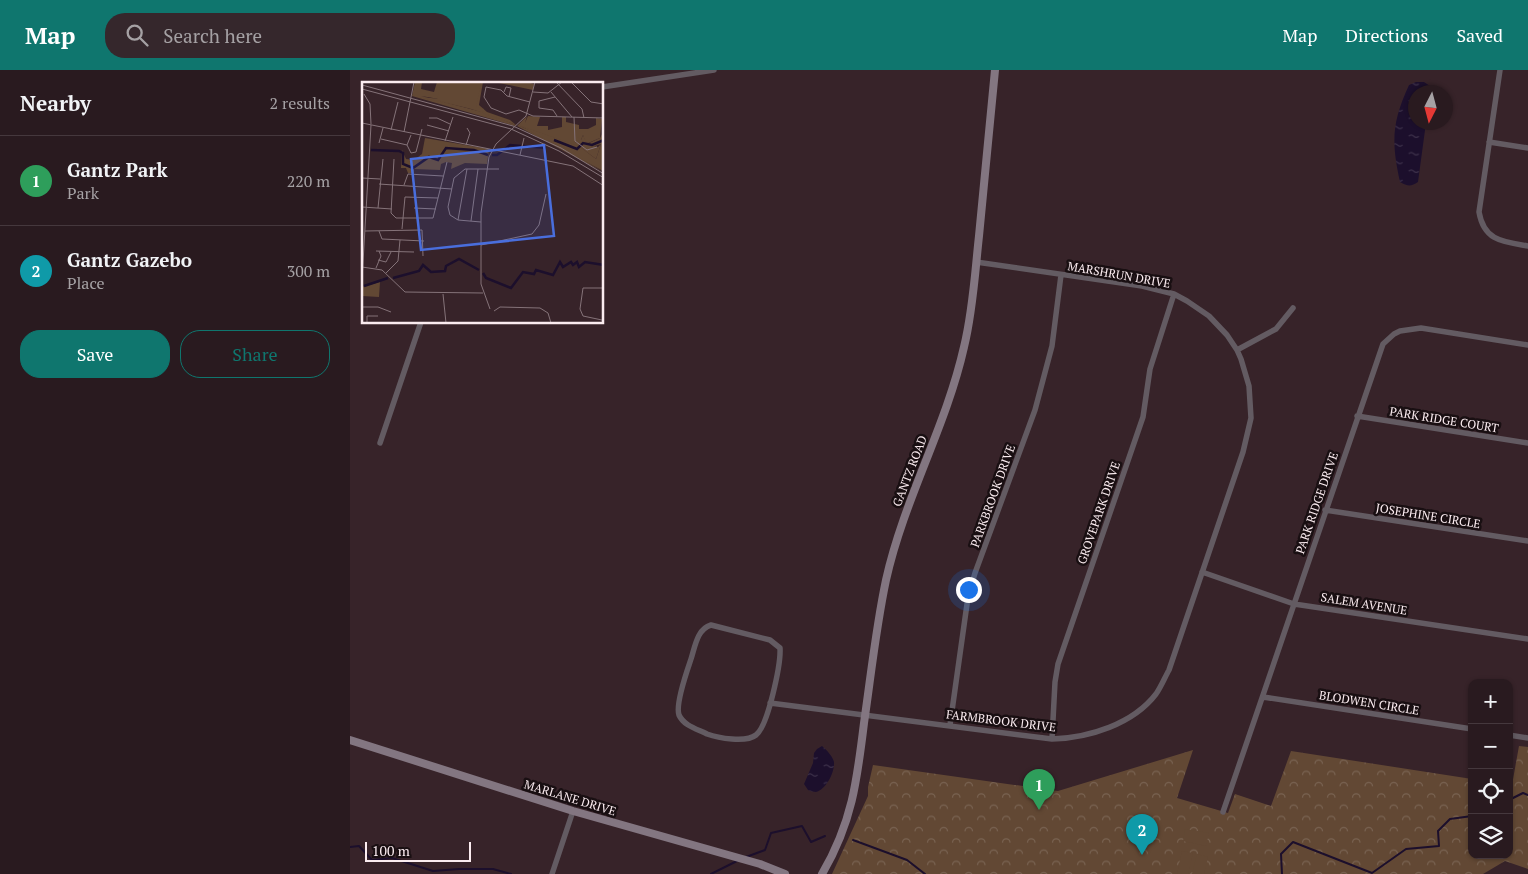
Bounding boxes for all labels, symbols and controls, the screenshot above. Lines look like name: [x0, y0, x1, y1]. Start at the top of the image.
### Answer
search box: [105, 13, 455, 58]
text: Map: [25, 19, 75, 51]
icon: search: [123, 21, 151, 49]
text: Search here: [163, 23, 262, 48]
text: Map: [1282, 23, 1317, 47]
text: Directions: [1345, 23, 1428, 47]
text: Saved: [1456, 23, 1503, 47]
inset map: [362, 82, 604, 324]
north arrow: [1408, 85, 1453, 130]
text: Nearby: [20, 89, 91, 117]
text: 2 results: [270, 92, 330, 114]
text: Gantz Park: [67, 157, 168, 182]
text: 1: [31, 170, 41, 192]
text: 220 m: [287, 170, 330, 192]
text: Park: [67, 182, 99, 204]
text: Gantz Gazebo: [67, 247, 192, 272]
street label: MARSHRUN DRIVE: [1066, 258, 1172, 291]
text: 2: [31, 260, 41, 282]
text: 300 m: [287, 260, 330, 282]
text: Place: [67, 272, 105, 294]
button: Save: [20, 330, 170, 378]
button: Share: [180, 330, 330, 378]
street label: PARK RIDGE COURT: [1388, 403, 1500, 436]
street label: GANTZ ROAD: [889, 433, 930, 508]
street label: PARKBROOK DRIVE: [967, 442, 1018, 549]
street label: PARK RIDGE DRIVE: [1292, 450, 1341, 556]
street label: GROVEPARK DRIVE: [1074, 460, 1123, 566]
street label: JOSEPHINE CIRCLE: [1375, 500, 1481, 531]
your location: [956, 577, 982, 603]
street label: SALEM AVENUE: [1320, 589, 1408, 618]
map controls: [1468, 679, 1513, 859]
button: +: [1468, 679, 1513, 724]
street label: BLODWEN CIRCLE: [1318, 687, 1420, 718]
street label: FARMBROOK DRIVE: [945, 706, 1057, 735]
button: −: [1468, 724, 1513, 769]
pin: 1: [1023, 769, 1055, 810]
button: locate: [1468, 769, 1513, 814]
street label: MARLANE DRIVE: [522, 776, 618, 819]
pin: 2: [1126, 814, 1158, 855]
button: layers: [1468, 814, 1513, 859]
scale bar: [365, 839, 471, 862]
text: 100 m: [372, 841, 410, 860]

